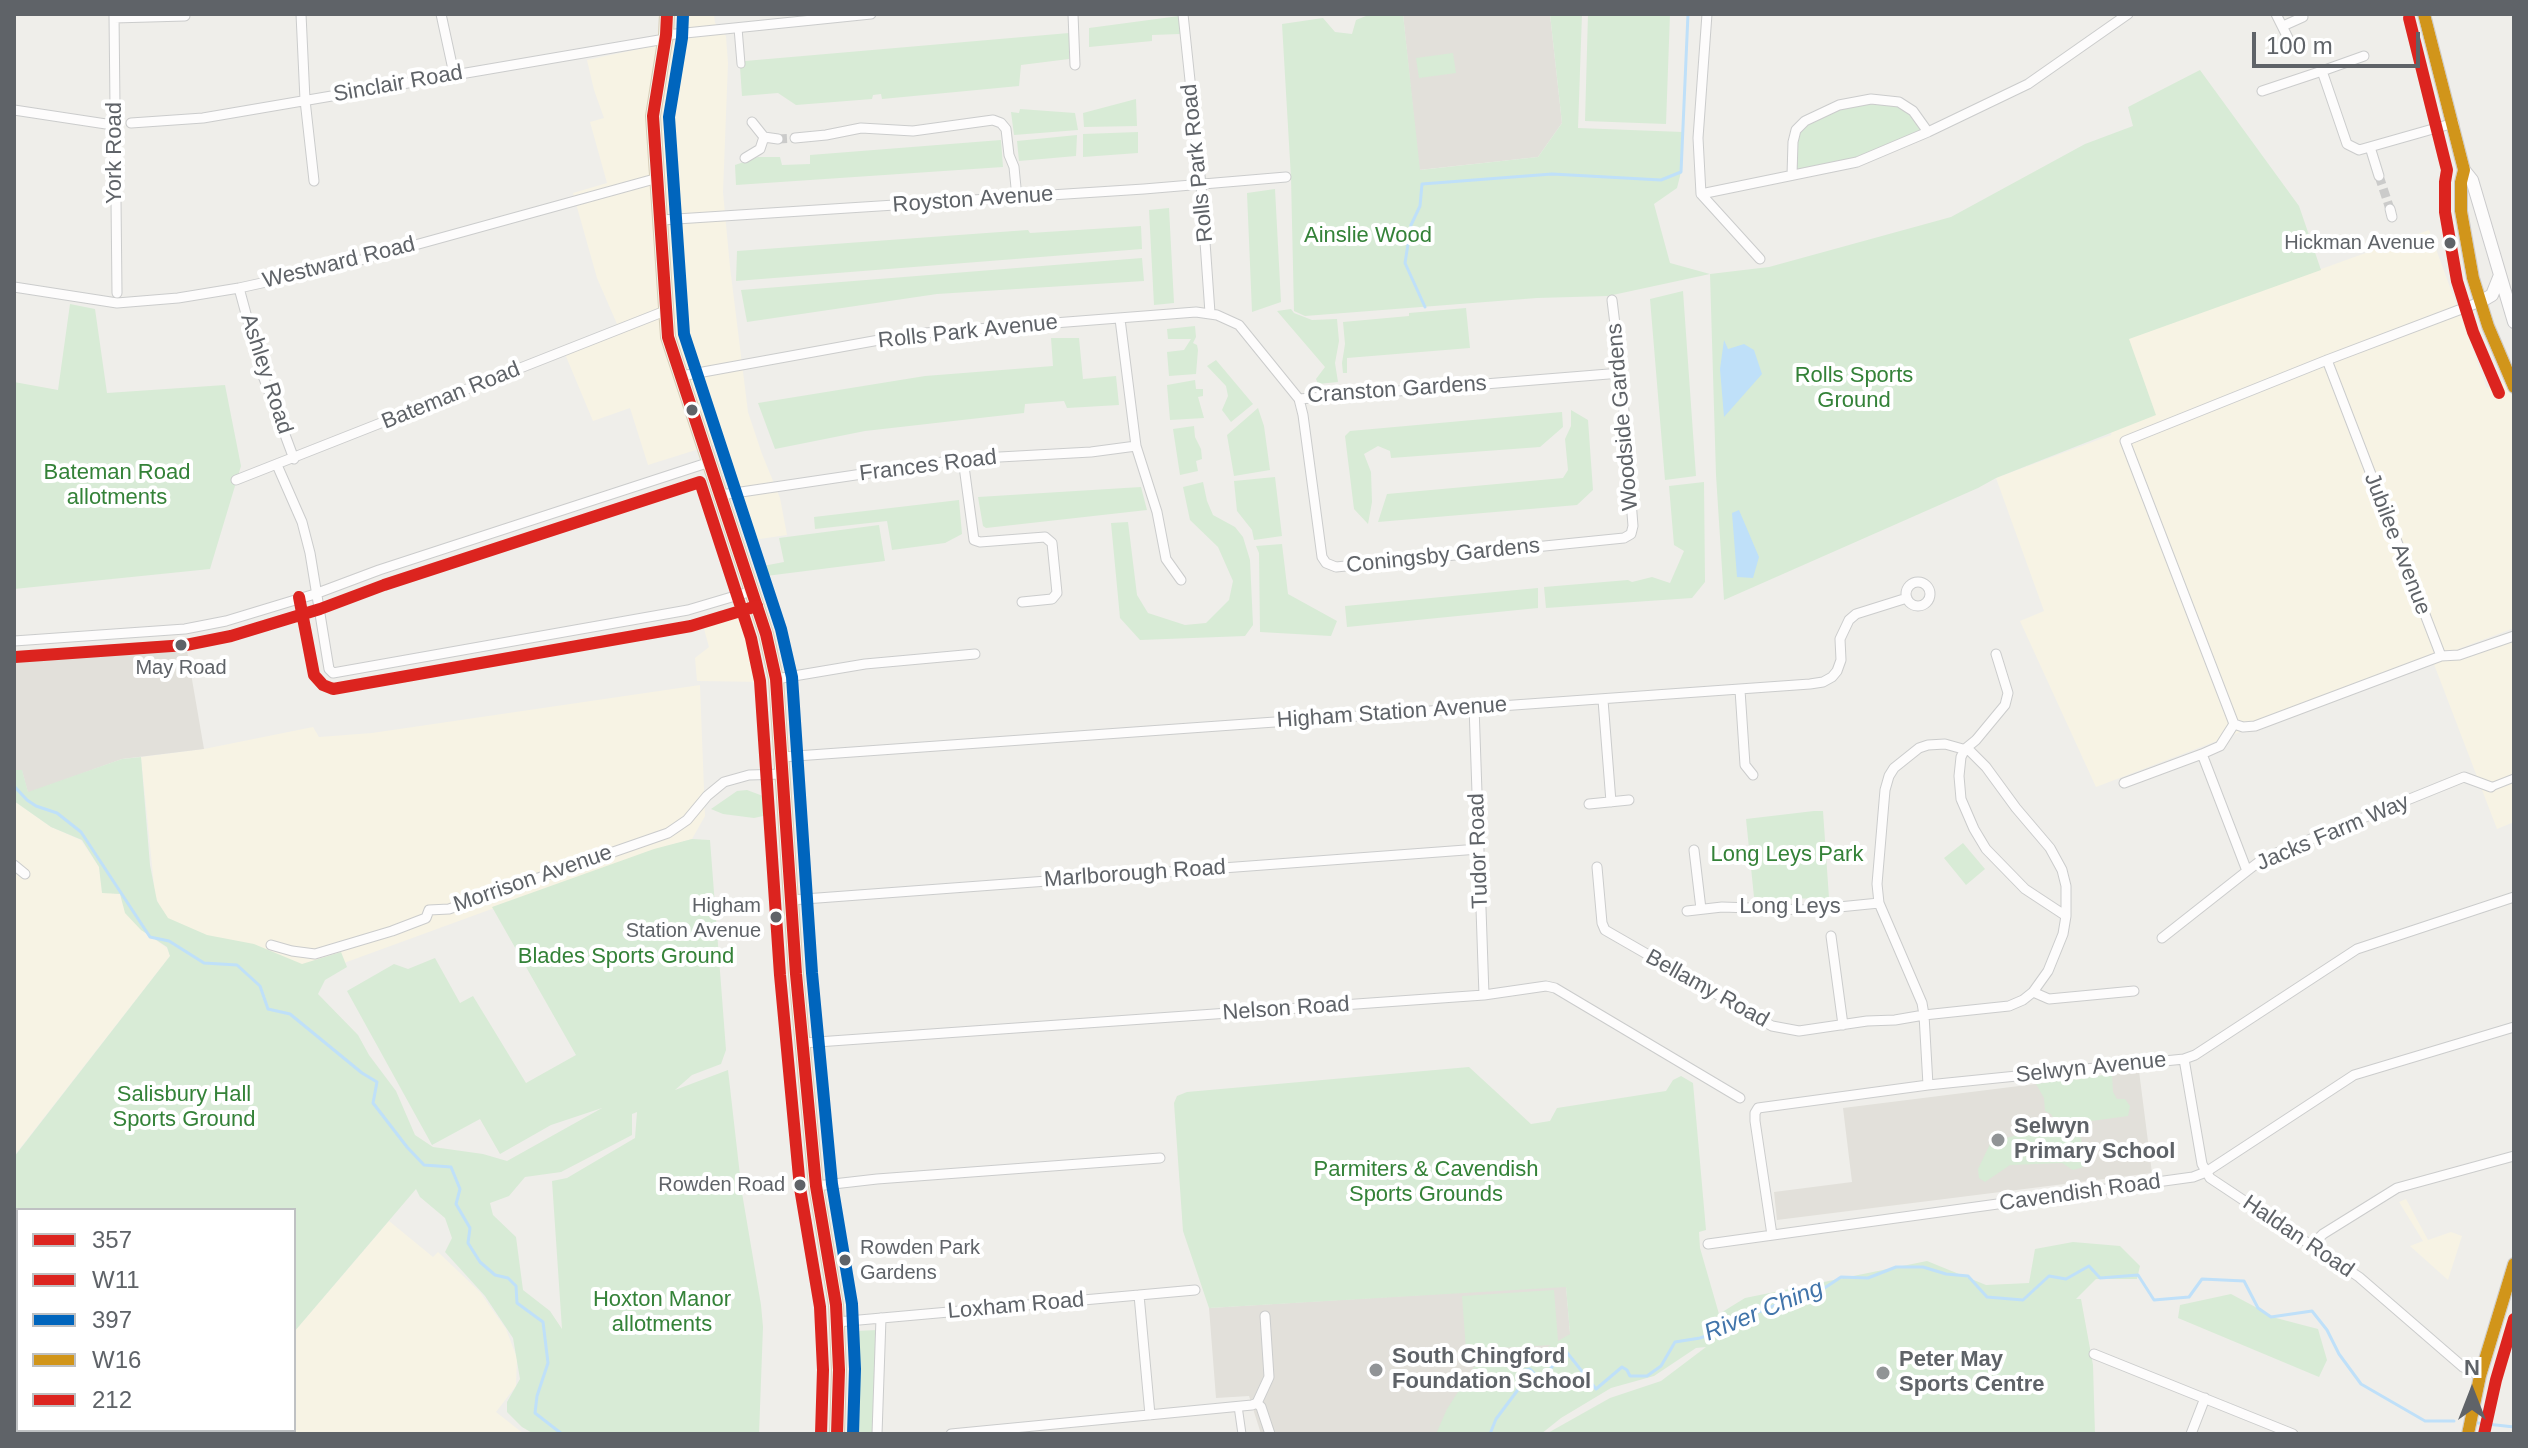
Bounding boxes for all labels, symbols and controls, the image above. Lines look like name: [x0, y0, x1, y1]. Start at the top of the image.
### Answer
scale bar: [2256, 16, 2424, 66]
text: 100 m: [2266, 32, 2333, 59]
street label: Sinclair Road: [331, 60, 465, 108]
street label: Rolls Park Road: [1177, 83, 1219, 243]
street label: York Road: [102, 102, 128, 204]
street label: Royston Avenue: [892, 181, 1054, 219]
park label: Ainslie Wood: [1304, 223, 1432, 249]
street label: Westward Road: [260, 231, 418, 295]
place label: Hickman Avenue: [2284, 231, 2435, 255]
marker: Hickman Avenue: [2442, 235, 2458, 251]
street label: Rolls Park Avenue: [877, 309, 1059, 355]
street label: Ashley Road: [234, 311, 298, 437]
street label: Woodside Gardens: [1602, 322, 1644, 512]
street label: Bateman Road: [378, 356, 524, 436]
park label: Rolls Sports Ground: [1795, 363, 1913, 414]
street label: Cranston Gardens: [1306, 371, 1488, 409]
unlabelled marker: [684, 402, 700, 418]
street label: Frances Road: [858, 444, 998, 488]
park label: Bateman Road allotments: [44, 460, 190, 512]
street label: Jubilee Avenue: [2358, 469, 2436, 619]
street label: Coningsby Gardens: [1345, 533, 1541, 579]
marker: May Road: [173, 637, 189, 653]
place label: May Road: [135, 656, 227, 680]
street label: Higham Station Avenue: [1276, 692, 1508, 734]
street label: Jacks Farm Way: [2253, 789, 2413, 877]
street label: Tudor Road: [1464, 793, 1494, 909]
street label: Morrison Avenue: [450, 840, 616, 918]
park label: Long Leys Park: [1711, 842, 1863, 868]
street label: Marlborough Road: [1043, 854, 1227, 894]
place label: Higham Station Avenue: [626, 894, 761, 941]
street label: Long Leys: [1739, 894, 1841, 920]
marker: Higham Station Avenue: [768, 909, 784, 925]
park label: Blades Sports Ground: [518, 944, 734, 970]
street label: Bellamy Road: [1641, 944, 1773, 1034]
street label: Nelson Road: [1222, 991, 1350, 1027]
street label: Selwyn Avenue: [2014, 1047, 2168, 1089]
park label: Salisbury Hall Sports Ground: [112, 1082, 256, 1134]
place label: Selwyn Primary School: [2014, 1114, 2175, 1166]
marker: Selwyn Primary School: [1989, 1131, 2007, 1149]
park label: Parmiters & Cavendish Sports Grounds: [1314, 1157, 1538, 1208]
street label: Cavendish Road: [1998, 1169, 2162, 1217]
place label: Rowden Road: [658, 1173, 785, 1197]
marker: Rowden Road: [792, 1177, 808, 1193]
street label: Haldan Road: [2237, 1190, 2359, 1284]
legend: [16, 1208, 296, 1432]
text: 357: [92, 1226, 132, 1253]
place label: Rowden Park Gardens: [860, 1236, 980, 1283]
marker: Rowden Park Gardens: [837, 1252, 853, 1268]
text: W11: [92, 1266, 140, 1293]
water label: River Ching: [1700, 1274, 1828, 1348]
park label: Hoxton Manor allotments: [593, 1287, 731, 1338]
street label: Loxham Road: [947, 1287, 1085, 1325]
text: 397: [92, 1306, 132, 1333]
place label: South Chingford Foundation School: [1392, 1344, 1591, 1396]
text: W16: [92, 1346, 141, 1373]
place label: Peter May Sports Centre: [1899, 1347, 2044, 1398]
north arrow: [2432, 1352, 2512, 1432]
text: N: [2464, 1355, 2480, 1380]
marker: South Chingford Foundation School: [1367, 1361, 1385, 1379]
marker: Peter May Sports Centre: [1874, 1364, 1892, 1382]
text: 212: [92, 1386, 132, 1413]

